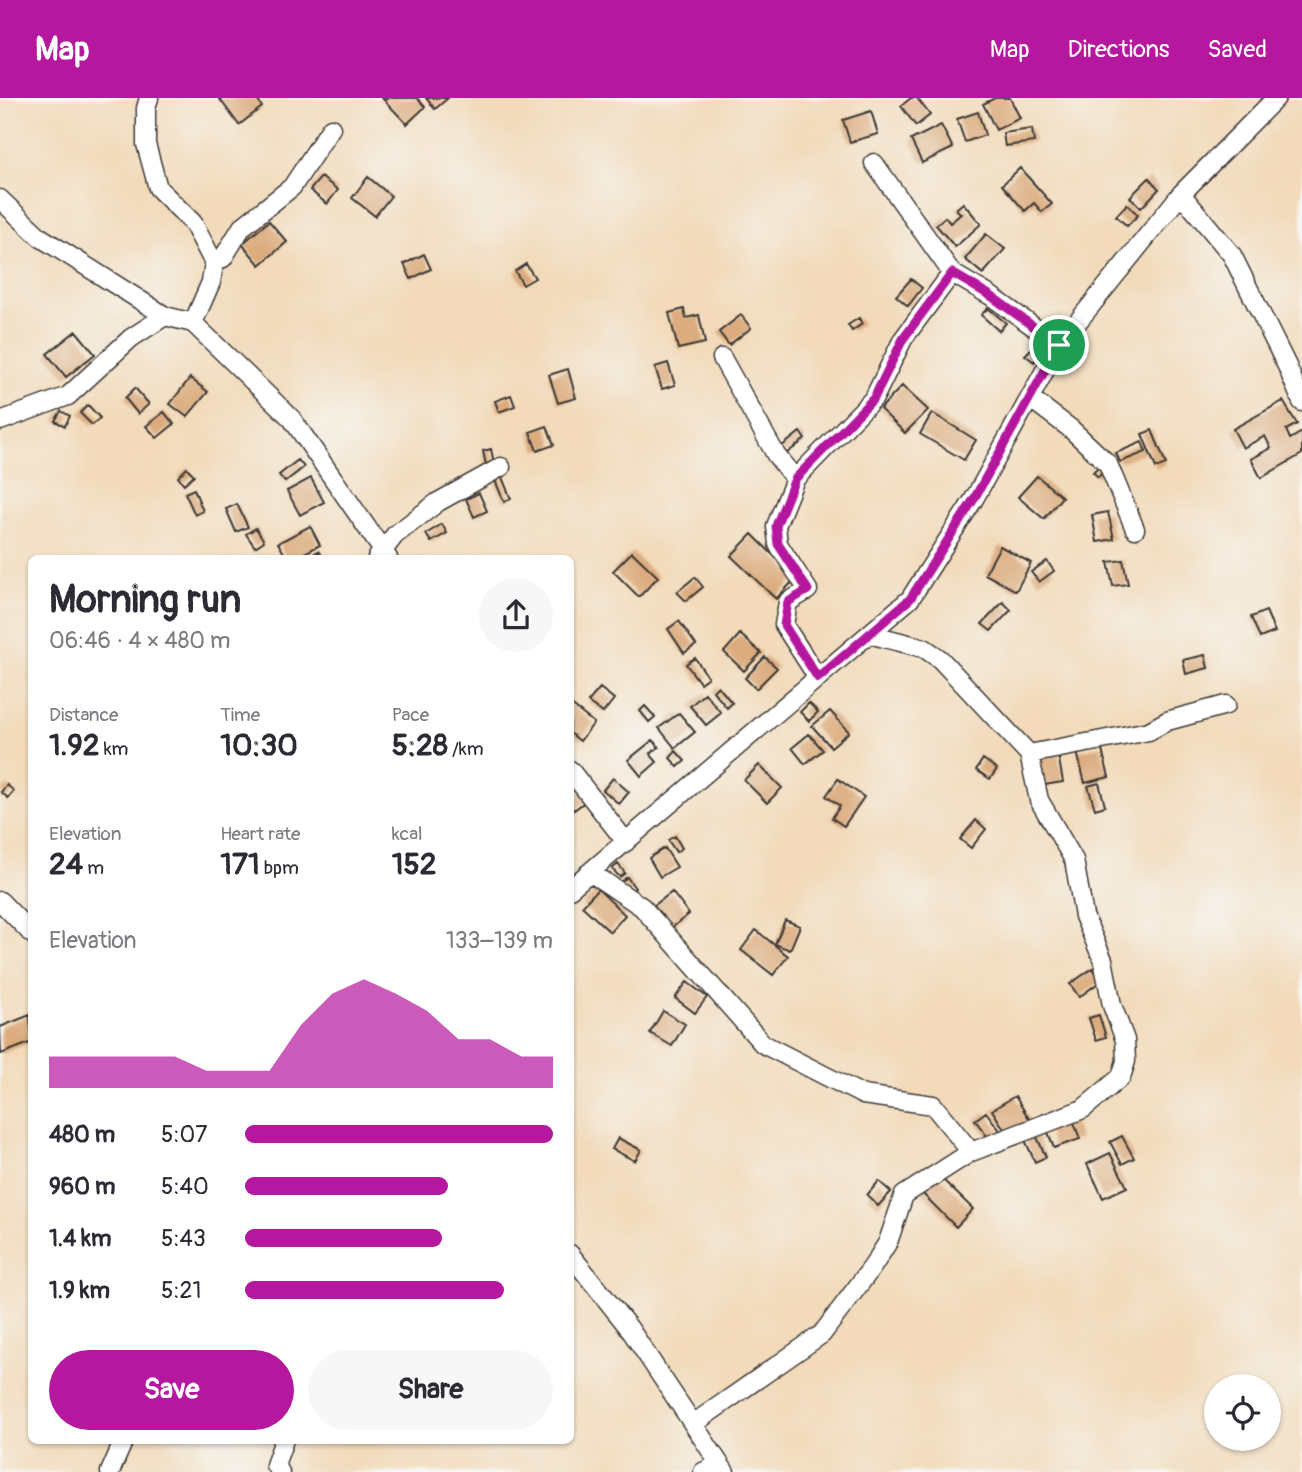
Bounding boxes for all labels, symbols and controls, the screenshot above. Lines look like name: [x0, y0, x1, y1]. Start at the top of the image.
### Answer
text: Map: [35, 29, 90, 70]
text: Map: [990, 35, 1030, 64]
text: Directions: [1068, 35, 1169, 64]
text: Saved: [1207, 35, 1267, 64]
pin: [1029, 315, 1089, 375]
icon: arrive: [1040, 326, 1078, 364]
text: Morning run: [49, 576, 241, 624]
button: share: [479, 578, 553, 652]
text: 06:46 · 4 × 480 m: [49, 626, 230, 655]
text: Distance: [49, 703, 118, 727]
text: Time: [220, 703, 260, 727]
text: Pace: [392, 703, 429, 727]
text: 1.92: [49, 727, 100, 764]
text: 10:30: [220, 727, 298, 764]
text: 5:28: [392, 727, 448, 764]
text: km: [100, 737, 128, 761]
text: /km: [448, 737, 484, 761]
text: Elevation: [49, 822, 121, 846]
text: Heart rate: [220, 822, 300, 846]
text: kcal: [392, 822, 423, 846]
text: 24: [49, 846, 83, 883]
text: 171: [220, 846, 260, 883]
text: 152: [392, 846, 436, 883]
text: m: [83, 856, 104, 880]
text: bpm: [260, 856, 299, 880]
text: Elevation: [49, 926, 137, 955]
text: 133–139 m: [446, 926, 553, 955]
text: 480 m: [49, 1120, 115, 1149]
text: 5:07: [161, 1120, 207, 1149]
text: 960 m: [49, 1172, 115, 1201]
text: 5:40: [161, 1172, 209, 1201]
text: 1.4 km: [49, 1224, 111, 1253]
text: 5:43: [161, 1224, 206, 1253]
text: 1.9 km: [49, 1276, 110, 1305]
text: 5:21: [161, 1276, 201, 1305]
button: Save: [49, 1350, 294, 1430]
button: Share: [308, 1350, 553, 1430]
map controls: [1204, 1374, 1281, 1451]
button: locate: [1204, 1374, 1281, 1451]

